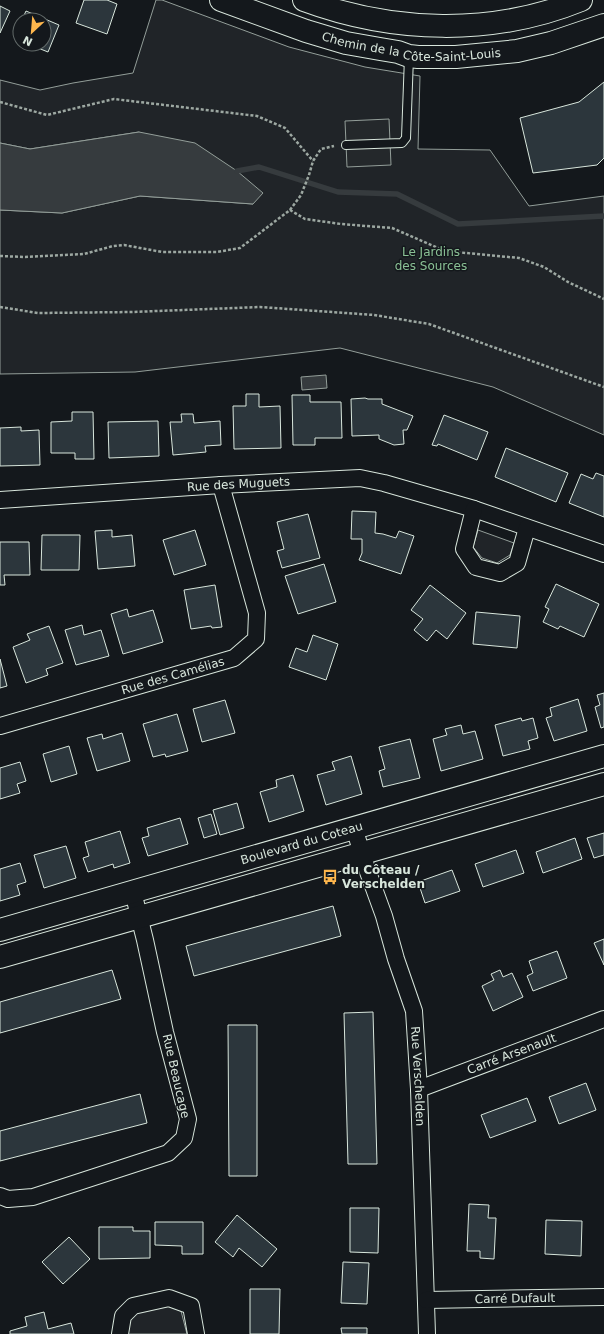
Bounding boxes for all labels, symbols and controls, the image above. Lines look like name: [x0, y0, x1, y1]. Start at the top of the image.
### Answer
north arrow: [12, 12, 52, 52]
street label: Chemin de la Côte-Saint-Louis: [320, 29, 501, 64]
text: N: [21, 33, 35, 48]
park label: Le Jardins des Sources: [395, 245, 467, 273]
street label: Rue des Muguets: [186, 475, 290, 494]
street label: Rue des Camélias: [120, 654, 226, 697]
street label: Boulevard du Coteau: [239, 819, 364, 867]
place label: du Côteau / Verschelden: [342, 863, 425, 891]
bus stop icon: du Côteau / Verschelden: [321, 868, 339, 886]
street label: Rue Verschelden: [408, 1026, 427, 1126]
street label: Carré Arsenault: [465, 1031, 558, 1077]
street label: Rue Beaucage: [159, 1032, 193, 1120]
street label: Carré Dufault: [475, 1291, 556, 1306]

